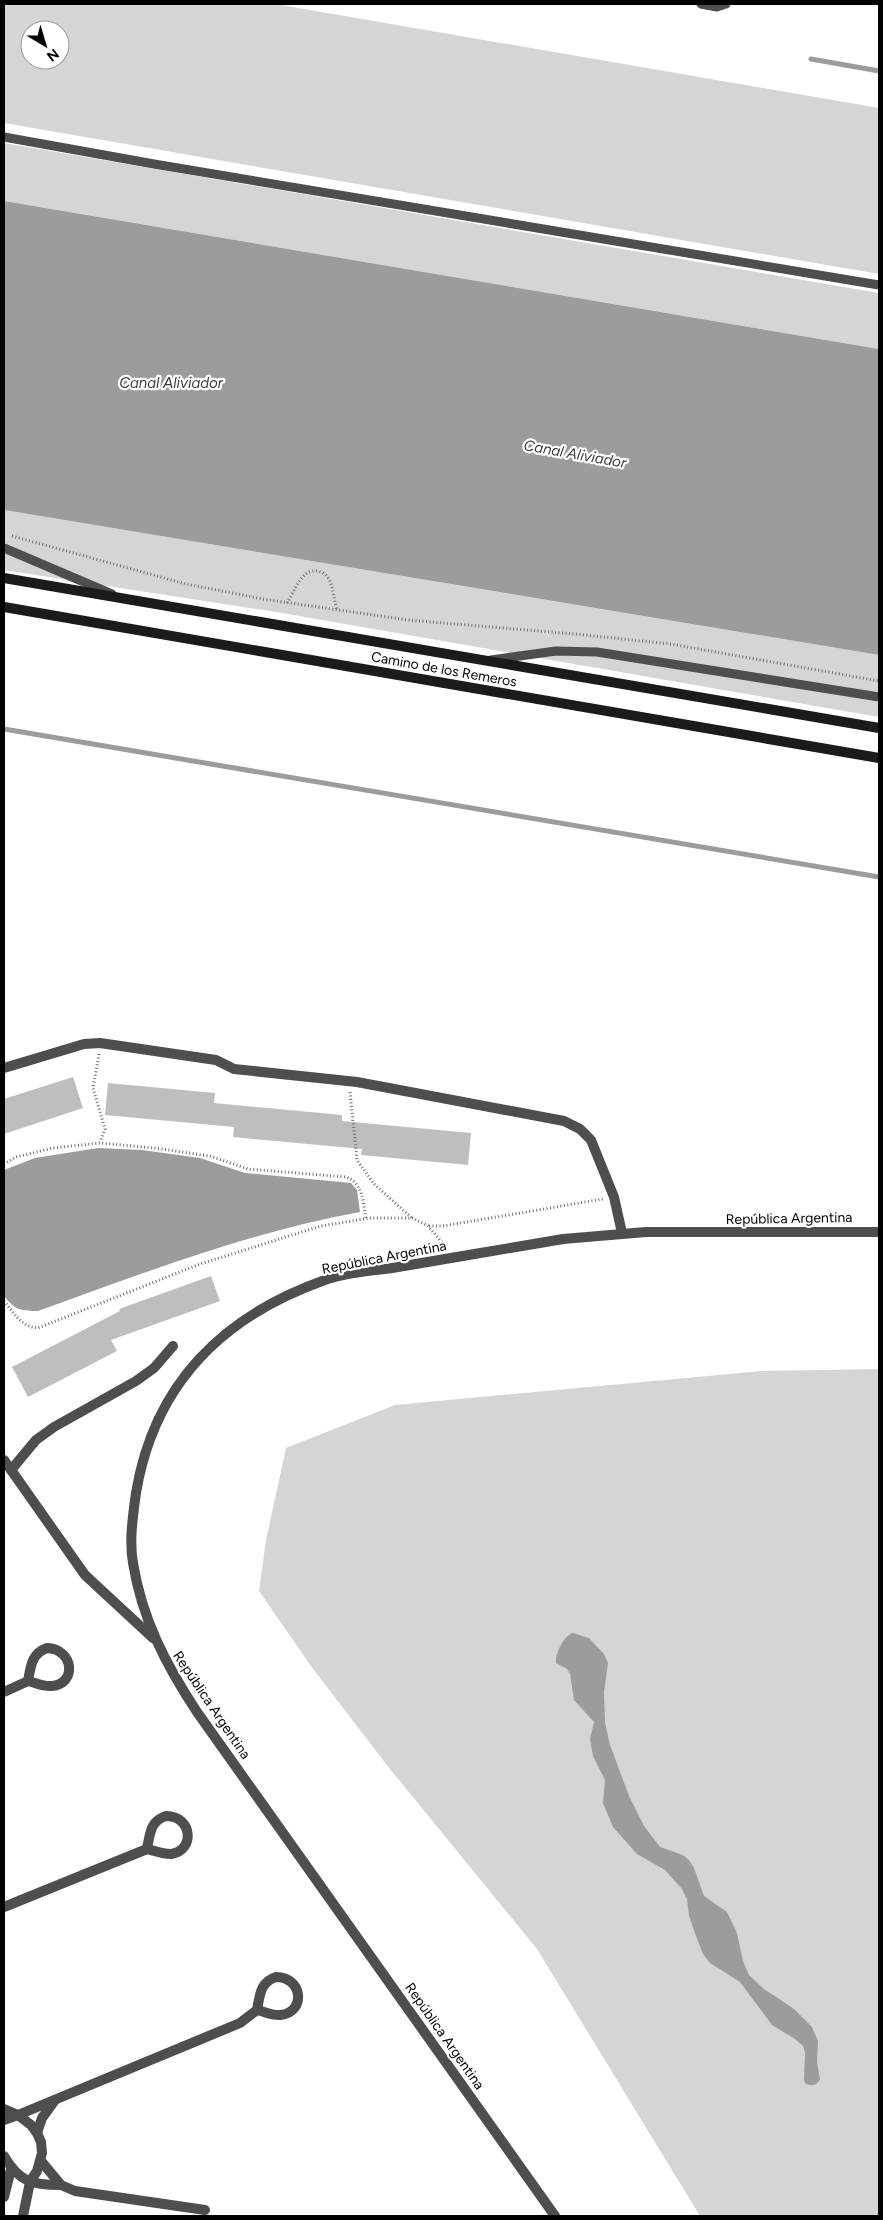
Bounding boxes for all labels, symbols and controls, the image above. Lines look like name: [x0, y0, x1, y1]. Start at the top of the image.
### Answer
north arrow: [20, 20, 70, 70]
text: N: [43, 45, 62, 65]
water label: Canal Aliviador: [119, 374, 224, 392]
water label: Canal Aliviador: [522, 436, 628, 472]
street label: Camino de los Remeros: [370, 648, 518, 691]
street label: República Argentina: [726, 1209, 852, 1228]
street label: República Argentina: [320, 1237, 448, 1278]
street label: República Argentina: [169, 1648, 254, 1763]
street label: República Argentina: [401, 1980, 488, 2093]

